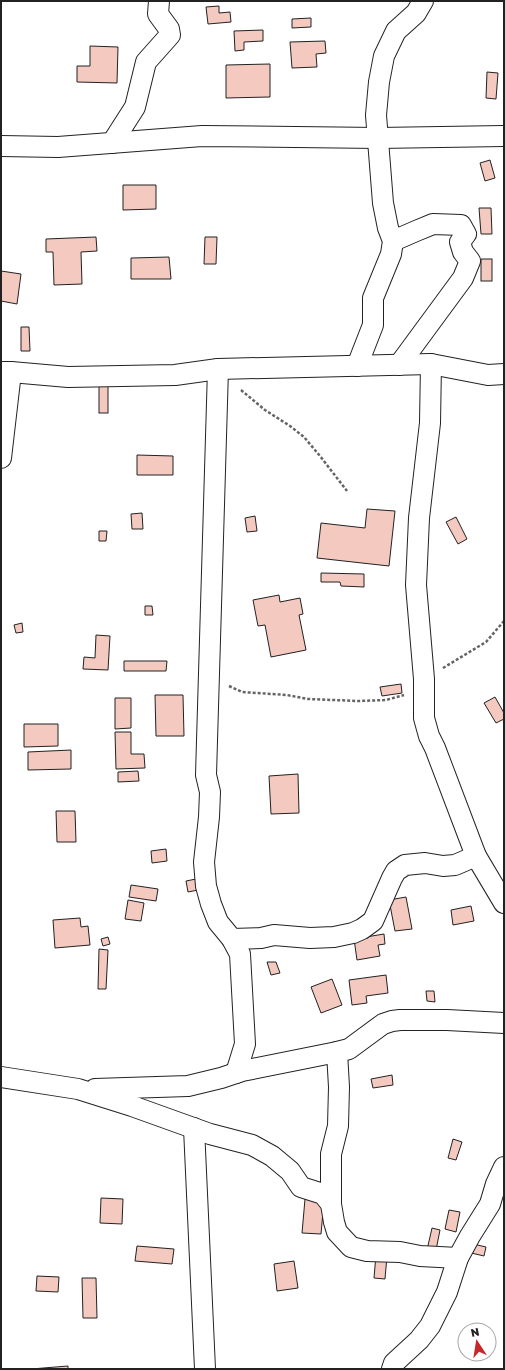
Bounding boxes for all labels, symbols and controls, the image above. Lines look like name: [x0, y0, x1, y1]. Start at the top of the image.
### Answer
north arrow: [457, 1322, 497, 1362]
text: N: [469, 1325, 480, 1339]

